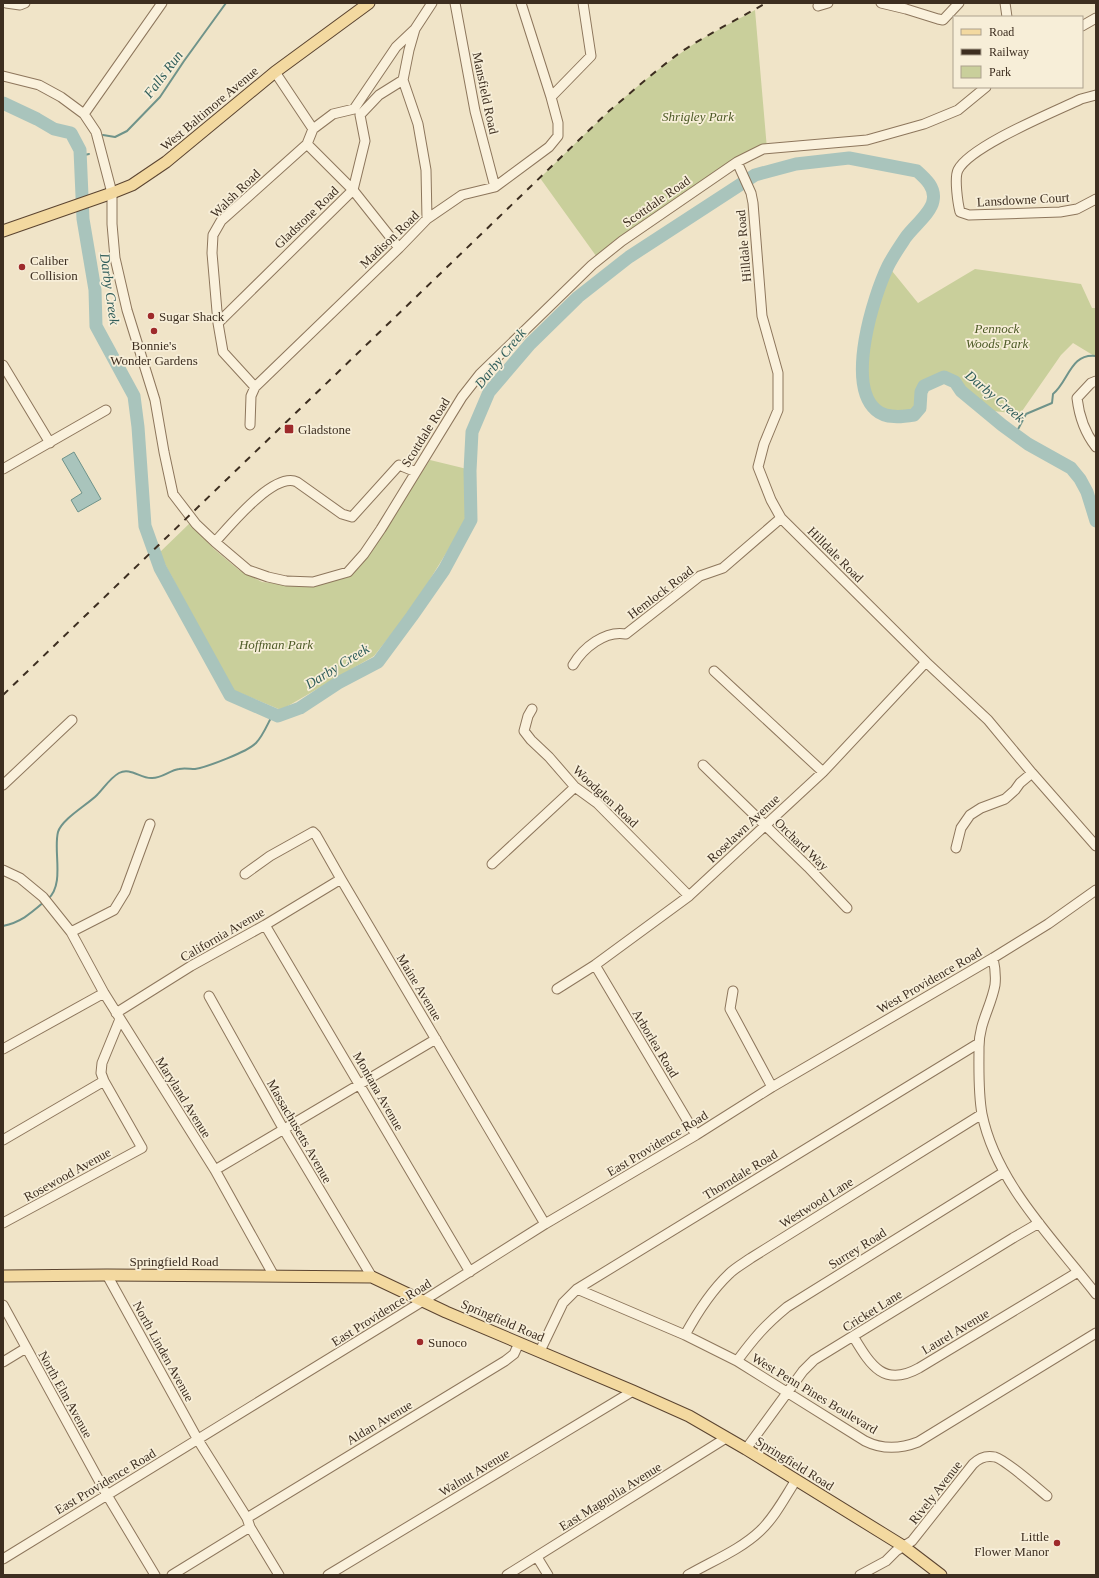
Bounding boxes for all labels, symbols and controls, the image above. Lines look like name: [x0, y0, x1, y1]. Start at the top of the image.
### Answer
legend: [953, 16, 1083, 88]
text: Road: [989, 25, 1014, 39]
text: Railway: [989, 45, 1029, 59]
water label: Falls Run: [140, 48, 186, 102]
street label: Mansfield Road: [470, 51, 502, 136]
street label: West Baltimore Avenue: [157, 63, 261, 154]
text: Park: [989, 65, 1011, 79]
park label: Shrigley Park: [662, 109, 734, 124]
street label: Walsh Road: [208, 166, 264, 221]
street label: Scottdale Road: [620, 172, 693, 230]
street label: Gladstone Road: [271, 183, 342, 252]
street label: Lansdowne Court: [976, 190, 1070, 209]
street label: Madison Road: [357, 207, 422, 271]
street label: Hilldale Road: [733, 209, 754, 283]
water label: Darby Creek: [97, 251, 122, 327]
place label: Caliber Collision: [30, 253, 78, 283]
marker: Caliber Collision: [17, 262, 27, 272]
place label: Sugar Shack: [159, 309, 225, 324]
marker: Sugar Shack: [146, 311, 156, 321]
park label: Pennock Woods Park: [966, 321, 1029, 351]
water label: Darby Creek: [471, 325, 529, 392]
marker: Bonnie's Wonder Gardens: [149, 326, 159, 336]
place label: Bonnie's Wonder Gardens: [110, 338, 198, 368]
water label: Darby Creek: [961, 367, 1028, 426]
street label: Scottdale Road: [398, 394, 453, 470]
place label: Gladstone: [298, 422, 351, 437]
marker: Gladstone: [283, 423, 295, 435]
street label: Hilldale Road: [805, 523, 867, 586]
street label: Hemlock Road: [625, 563, 696, 622]
park label: Hoffman Park: [238, 637, 313, 652]
water label: Darby Creek: [302, 641, 373, 692]
street label: Woodglen Road: [570, 762, 642, 831]
street label: Roselawn Avenue: [704, 791, 783, 866]
street label: Orchard Way: [772, 815, 832, 874]
street label: California Avenue: [177, 904, 267, 965]
street label: West Providence Road: [874, 944, 985, 1016]
street label: Maine Avenue: [394, 951, 445, 1024]
street label: Arborlea Road: [629, 1006, 682, 1081]
street label: Montana Avenue: [350, 1049, 407, 1133]
street label: Maryland Avenue: [153, 1054, 215, 1141]
street label: Massachusetts Avenue: [264, 1077, 335, 1186]
street label: East Providence Road: [604, 1107, 711, 1179]
street label: Rosewood Avenue: [21, 1144, 113, 1204]
street label: Thorndale Road: [700, 1146, 781, 1203]
street label: Westwood Lane: [777, 1174, 856, 1231]
street label: Surrey Road: [826, 1224, 889, 1272]
street label: Springfield Road: [129, 1254, 219, 1269]
street label: East Providence Road: [329, 1275, 434, 1349]
street label: Cricket Lane: [840, 1286, 905, 1335]
street label: Springfield Road: [459, 1296, 547, 1345]
street label: North Linden Avenue: [130, 1298, 197, 1404]
street label: Laurel Avenue: [919, 1305, 992, 1357]
place label: Sunoco: [428, 1335, 467, 1350]
marker: Sunoco: [415, 1337, 425, 1347]
street label: North Elm Avenue: [35, 1348, 96, 1441]
street label: West Penn Pines Boulevard: [749, 1350, 881, 1437]
street label: Aldan Avenue: [344, 1397, 415, 1448]
street label: Springfield Road: [753, 1433, 837, 1494]
street label: East Providence Road: [52, 1445, 159, 1517]
street label: Walnut Avenue: [436, 1445, 512, 1499]
street label: Rively Avenue: [906, 1457, 965, 1527]
street label: East Magnolia Avenue: [556, 1459, 664, 1534]
place label: Little Flower Manor: [974, 1529, 1050, 1559]
marker: Little Flower Manor: [1052, 1538, 1062, 1548]

